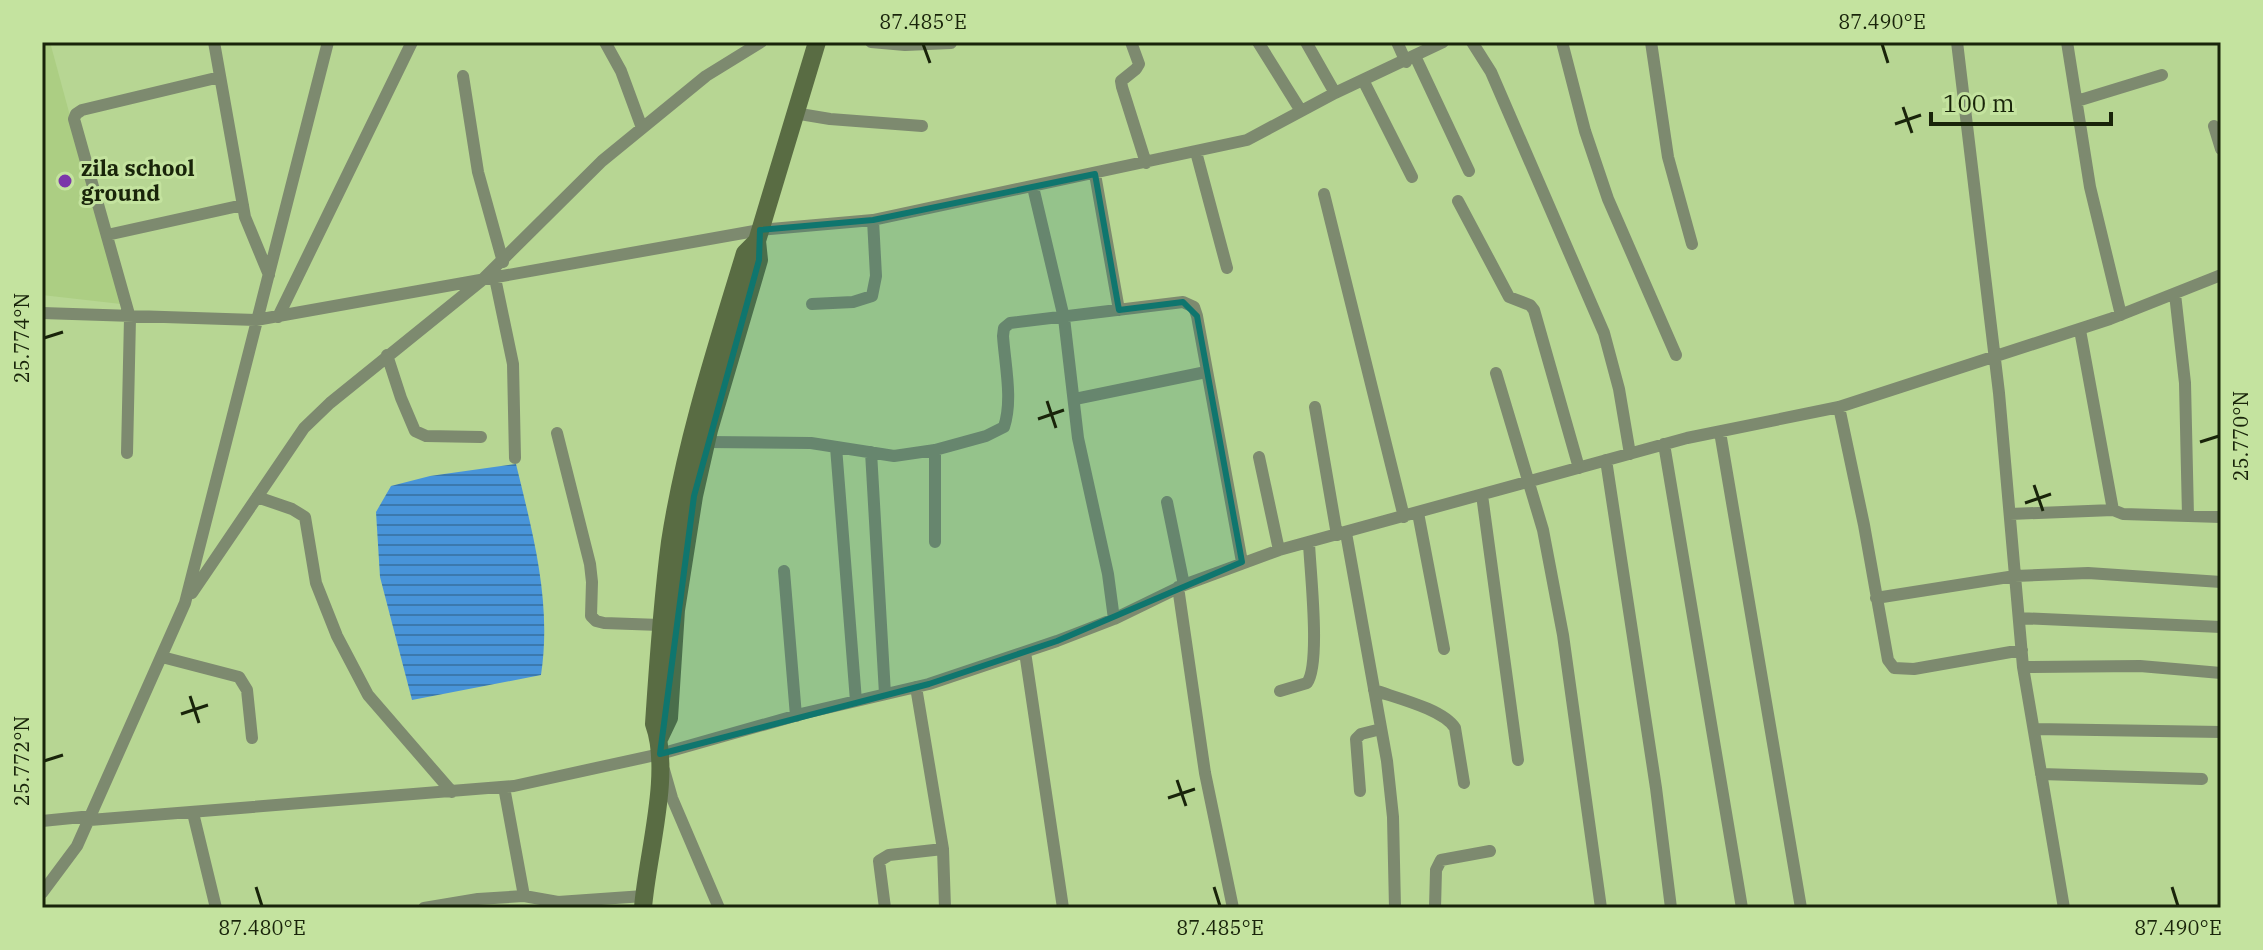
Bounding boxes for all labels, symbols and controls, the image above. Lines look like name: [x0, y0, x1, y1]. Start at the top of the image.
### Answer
text: 87.485°E: [879, 8, 967, 35]
text: 87.490°E: [1838, 8, 1926, 35]
scale bar: [1931, 76, 2111, 126]
text: 100 m: [1943, 87, 2015, 119]
place label: zila school ground: [81, 153, 195, 207]
marker: zila school ground: [56, 172, 74, 190]
text: 25.774°N: [8, 293, 35, 383]
text: 25.770°N: [2227, 391, 2254, 481]
text: 25.772°N: [8, 716, 35, 806]
text: 87.480°E: [218, 914, 306, 941]
text: 87.485°E: [1176, 914, 1264, 941]
text: 87.490°E: [2134, 914, 2222, 941]

